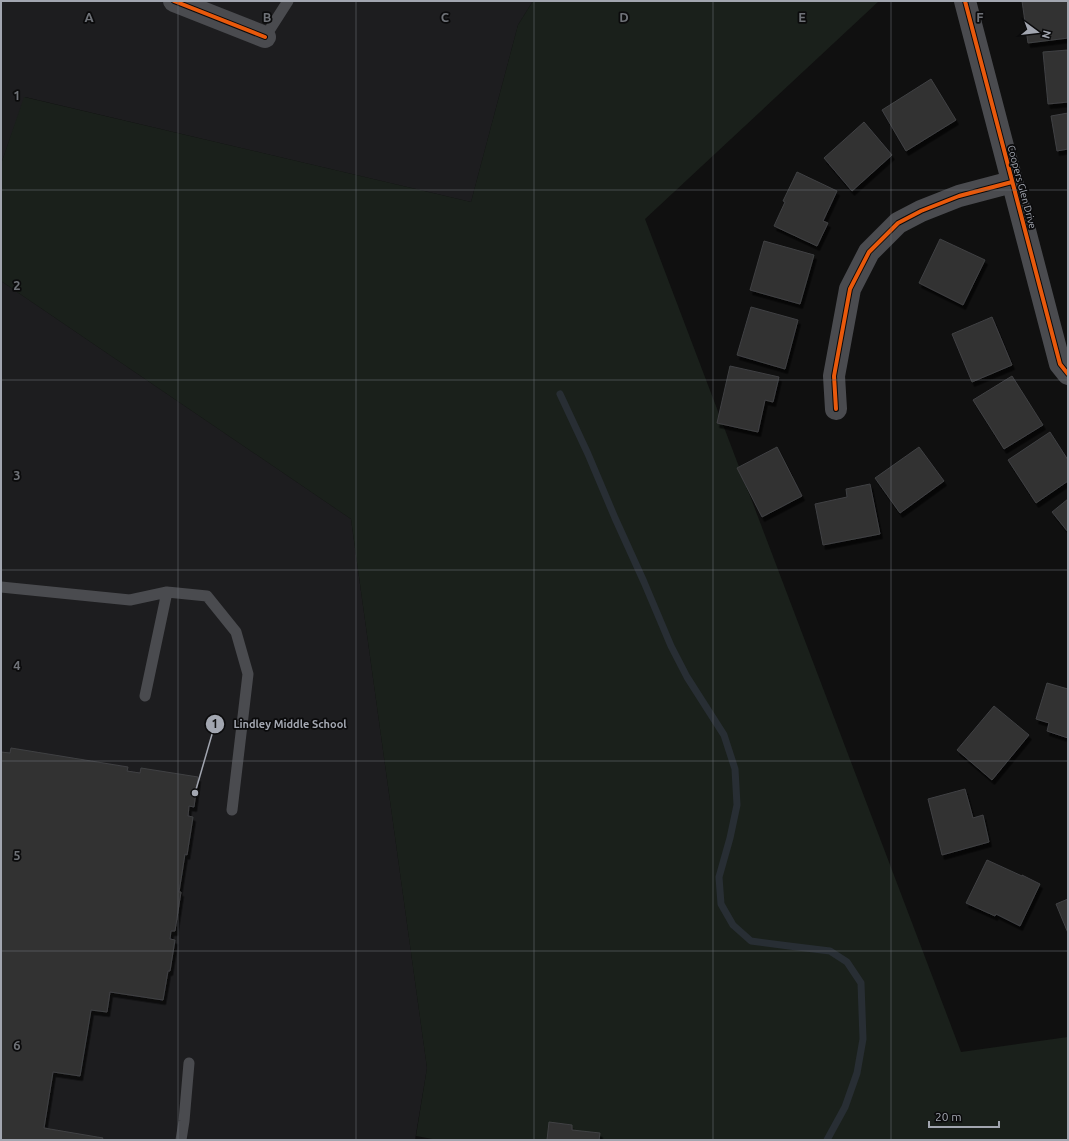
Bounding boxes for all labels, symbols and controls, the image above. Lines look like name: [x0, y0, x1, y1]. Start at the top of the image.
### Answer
text: A: [84, 10, 94, 24]
text: B: [263, 10, 272, 24]
text: C: [441, 10, 450, 24]
text: D: [619, 10, 629, 24]
text: E: [798, 10, 806, 24]
text: F: [976, 10, 984, 24]
north arrow: [1017, 12, 1057, 52]
text: N: [1040, 29, 1054, 40]
text: 1: [13, 88, 21, 102]
street label: Coopers Glen Drive: [1006, 144, 1038, 230]
text: 2: [13, 278, 21, 292]
text: 3: [13, 468, 21, 482]
text: 4: [13, 658, 21, 672]
callout: Lindley Middle School: [205, 713, 355, 736]
text: 1: [212, 717, 218, 730]
text: Lindley Middle School: [233, 718, 347, 730]
text: 5: [13, 848, 21, 862]
text: 6: [13, 1038, 21, 1052]
scale bar: [929, 1103, 999, 1129]
text: 20 m: [935, 1110, 962, 1123]

